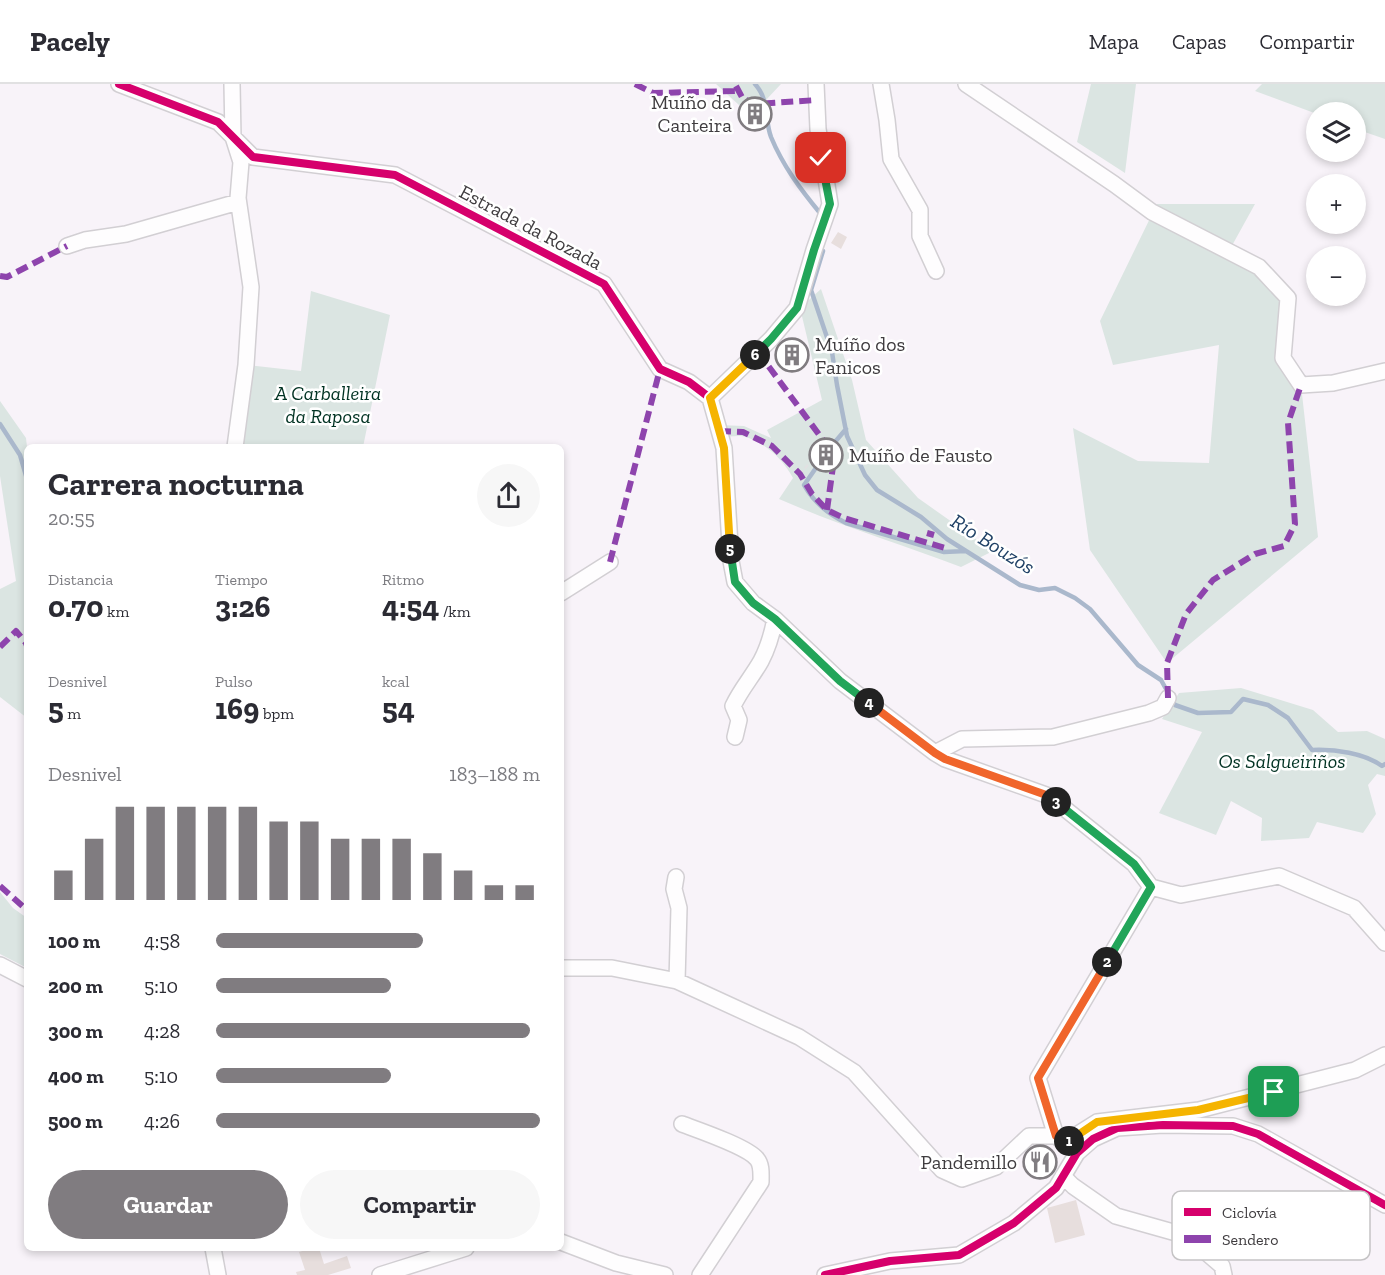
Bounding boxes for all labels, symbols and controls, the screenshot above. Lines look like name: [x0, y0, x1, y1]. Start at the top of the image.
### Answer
text: Pacely: [30, 25, 110, 58]
text: Mapa: [1089, 29, 1139, 54]
text: Capas: [1172, 29, 1227, 54]
text: Compartir: [1260, 29, 1355, 54]
place label: Muíño da Canteira: [651, 90, 732, 137]
building icon: Muíño da Canteira: [737, 96, 773, 132]
map controls: [1306, 102, 1366, 306]
button: layers: [1306, 102, 1366, 162]
pin: [795, 132, 846, 183]
icon: check: [804, 141, 837, 174]
button: +: [1306, 174, 1366, 234]
street label: Estrada da Rozada: [455, 179, 607, 275]
button: −: [1306, 246, 1366, 306]
place label: Muíño dos Fanicos: [815, 332, 905, 379]
building icon: Muíño dos Fanicos: [774, 337, 810, 373]
pin: 6: [740, 340, 770, 370]
text: 6: [751, 345, 759, 364]
park label: A Carballeira da Raposa: [274, 381, 381, 428]
building icon: Muíño de Fausto: [808, 437, 844, 473]
place label: Muíño de Fausto: [849, 443, 992, 467]
text: Carrera nocturna: [48, 464, 304, 503]
button: share: [477, 464, 540, 527]
text: 20:55: [48, 506, 95, 530]
water label: Río Bouzós: [947, 508, 1040, 579]
pin: 5: [715, 534, 745, 564]
text: 5: [726, 539, 734, 558]
text: Distancia: [48, 570, 113, 589]
text: Tiempo: [215, 570, 268, 589]
text: Ritmo: [382, 570, 424, 589]
text: 0.70: [48, 589, 103, 625]
text: 3:26: [215, 589, 271, 625]
text: 4:54: [382, 589, 439, 625]
text: km: [103, 602, 129, 621]
text: /km: [439, 602, 471, 621]
text: Desnivel: [48, 672, 107, 691]
text: Pulso: [215, 672, 253, 691]
text: kcal: [382, 672, 409, 691]
pin: 4: [854, 688, 884, 718]
text: 5: [48, 691, 64, 727]
text: 169: [215, 691, 259, 727]
text: 54: [382, 691, 415, 727]
text: 4: [864, 693, 874, 712]
text: m: [64, 704, 81, 723]
text: bpm: [259, 704, 294, 723]
park label: Os Salgueiriños: [1218, 749, 1346, 773]
text: Desnivel: [48, 762, 122, 786]
text: 183–188 m: [449, 762, 540, 786]
pin: 3: [1041, 787, 1071, 817]
text: 3: [1052, 792, 1060, 811]
text: 100 m: [48, 929, 100, 953]
text: 4:58: [144, 929, 180, 953]
pin: 2: [1092, 947, 1122, 977]
text: 2: [1103, 952, 1111, 971]
text: 200 m: [48, 974, 103, 998]
text: 5:10: [144, 974, 178, 998]
text: 300 m: [48, 1019, 103, 1043]
text: 4:28: [144, 1019, 180, 1043]
text: 400 m: [48, 1064, 104, 1088]
text: 5:10: [144, 1064, 178, 1088]
pin: [1248, 1066, 1299, 1117]
icon: arrive: [1257, 1075, 1290, 1108]
text: 500 m: [48, 1109, 103, 1133]
text: 4:26: [144, 1109, 180, 1133]
pin: 1: [1054, 1126, 1084, 1156]
text: 1: [1066, 1131, 1072, 1150]
restaurant icon: Pandemillo: [1022, 1144, 1058, 1180]
place label: Pandemillo: [920, 1150, 1017, 1174]
button: Guardar: [48, 1170, 288, 1239]
button: Compartir: [300, 1170, 540, 1239]
legend: [1172, 1191, 1370, 1260]
text: Ciclovía: [1222, 1203, 1277, 1222]
text: Sendero: [1222, 1230, 1278, 1249]

